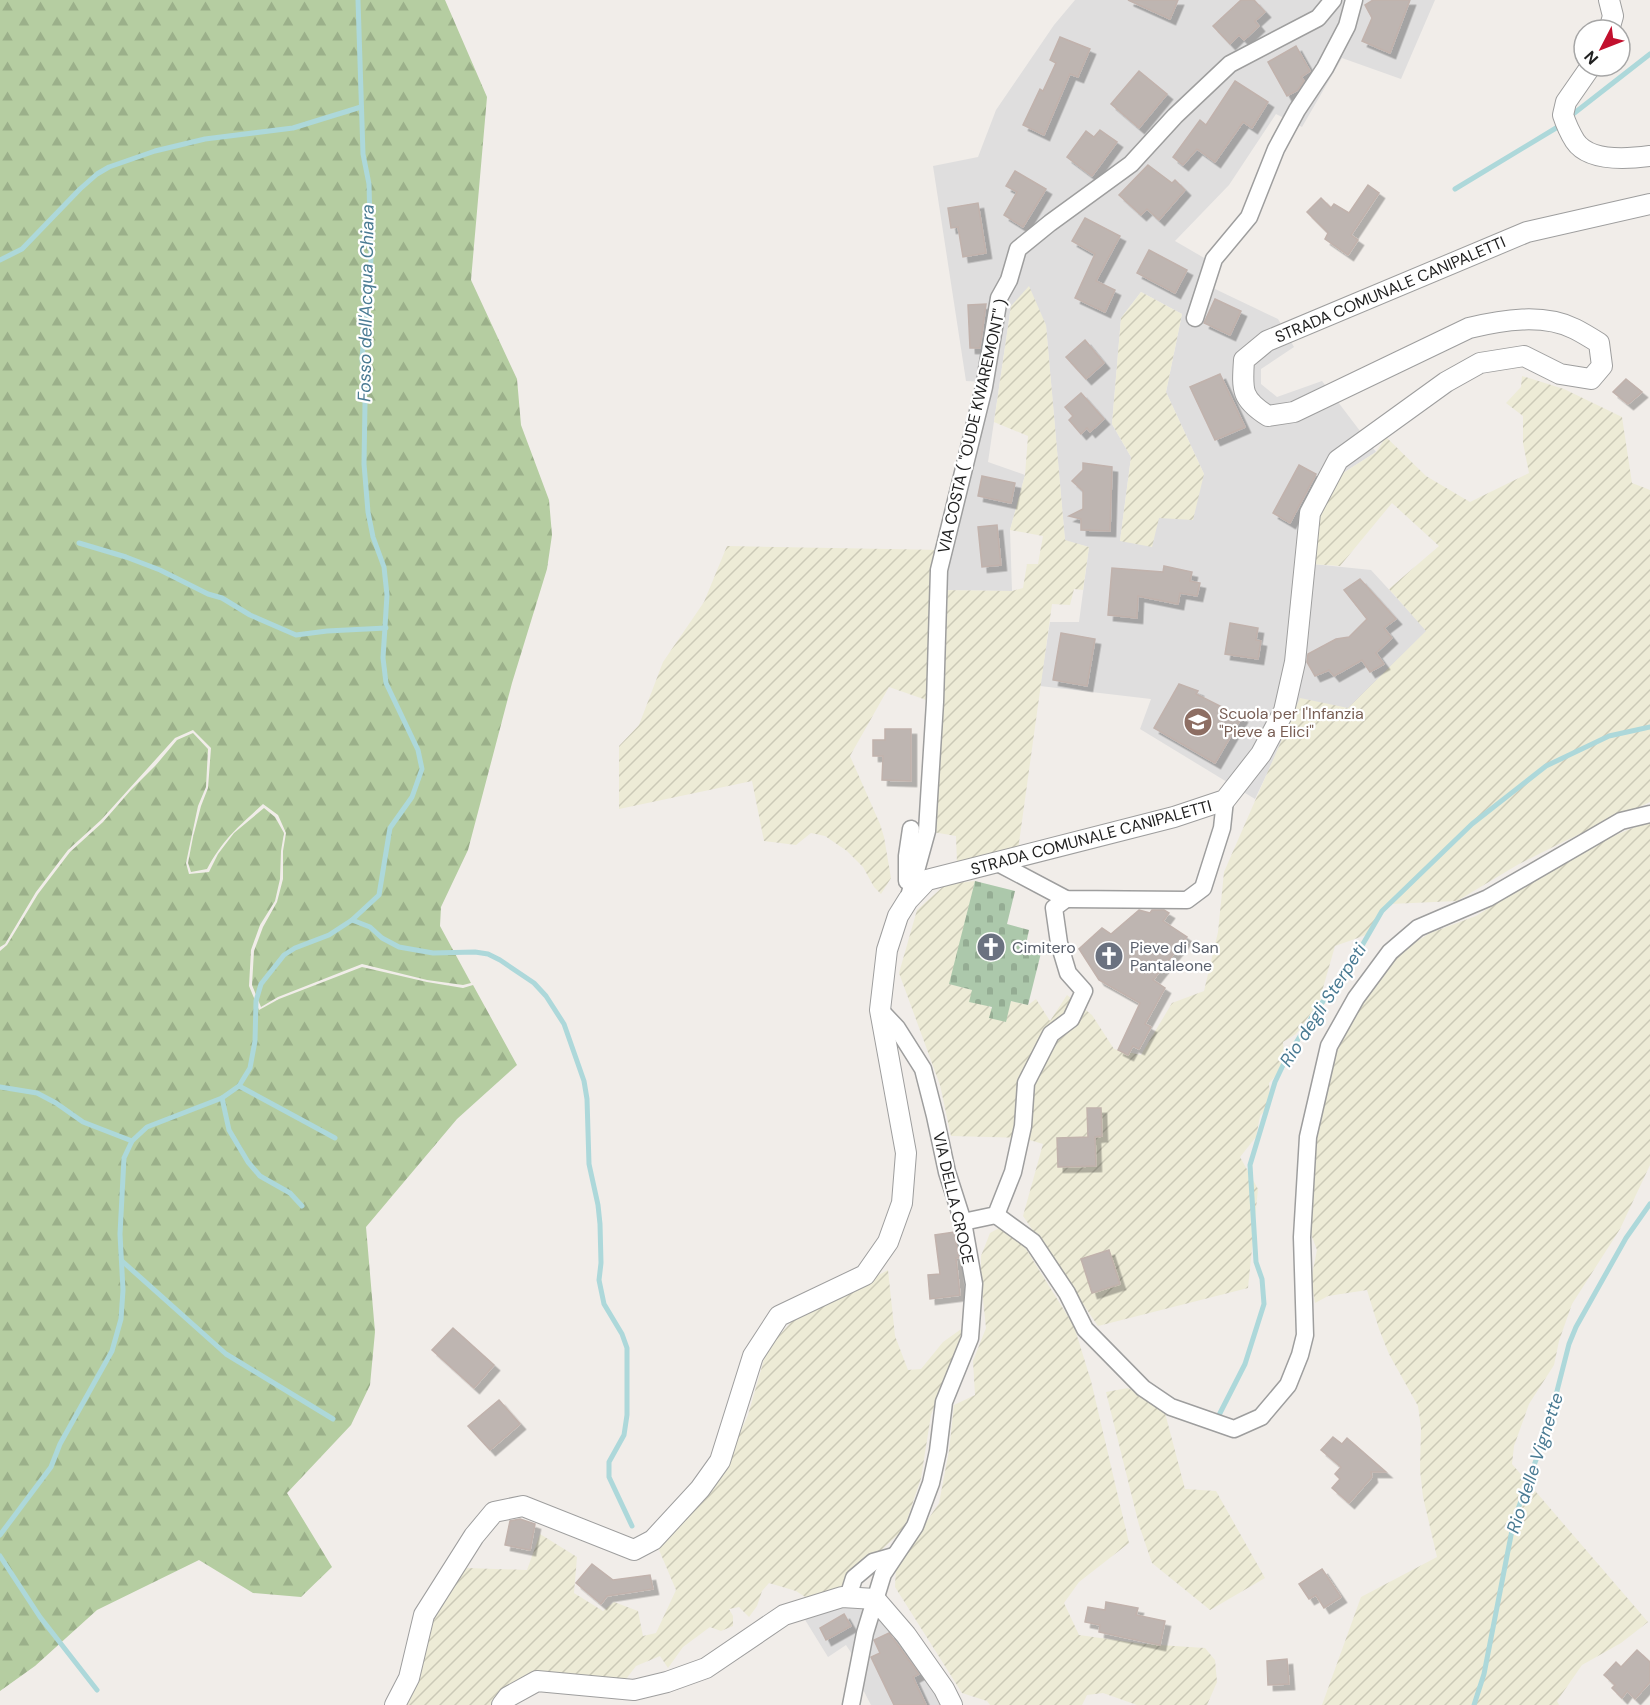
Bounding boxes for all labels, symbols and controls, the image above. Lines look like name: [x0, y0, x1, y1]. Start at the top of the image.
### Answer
north arrow: [1572, 18, 1632, 78]
text: N: [1580, 46, 1603, 69]
water label: Fosso dell'Acqua Chiara: [352, 204, 380, 402]
street label: STRADA COMUNALE CANIPALETTI: [1272, 231, 1509, 348]
street label: VIA COSTA ( "OUDE KWAREMONT" ): [933, 297, 1012, 555]
place label: Scuola per l'Infanzia "Pieve a Elici": [1219, 703, 1364, 742]
school or university icon: Scuola per l'Infanzia "Pieve a Elici": [1182, 706, 1214, 738]
street label: STRADA COMUNALE CANIPALETTI: [968, 795, 1214, 880]
church icon: Cimitero: [975, 931, 1007, 963]
place label: Cimitero: [1012, 937, 1076, 958]
place label: Pieve di San Pantaleone: [1130, 937, 1219, 976]
water label: Rio degli Sterpeti: [1274, 938, 1372, 1071]
church icon: Pieve di San Pantaleone: [1093, 940, 1125, 972]
street label: VIA DELLA CROCE: [928, 1130, 979, 1266]
water label: Rio delle Vignette: [1501, 1390, 1569, 1536]

